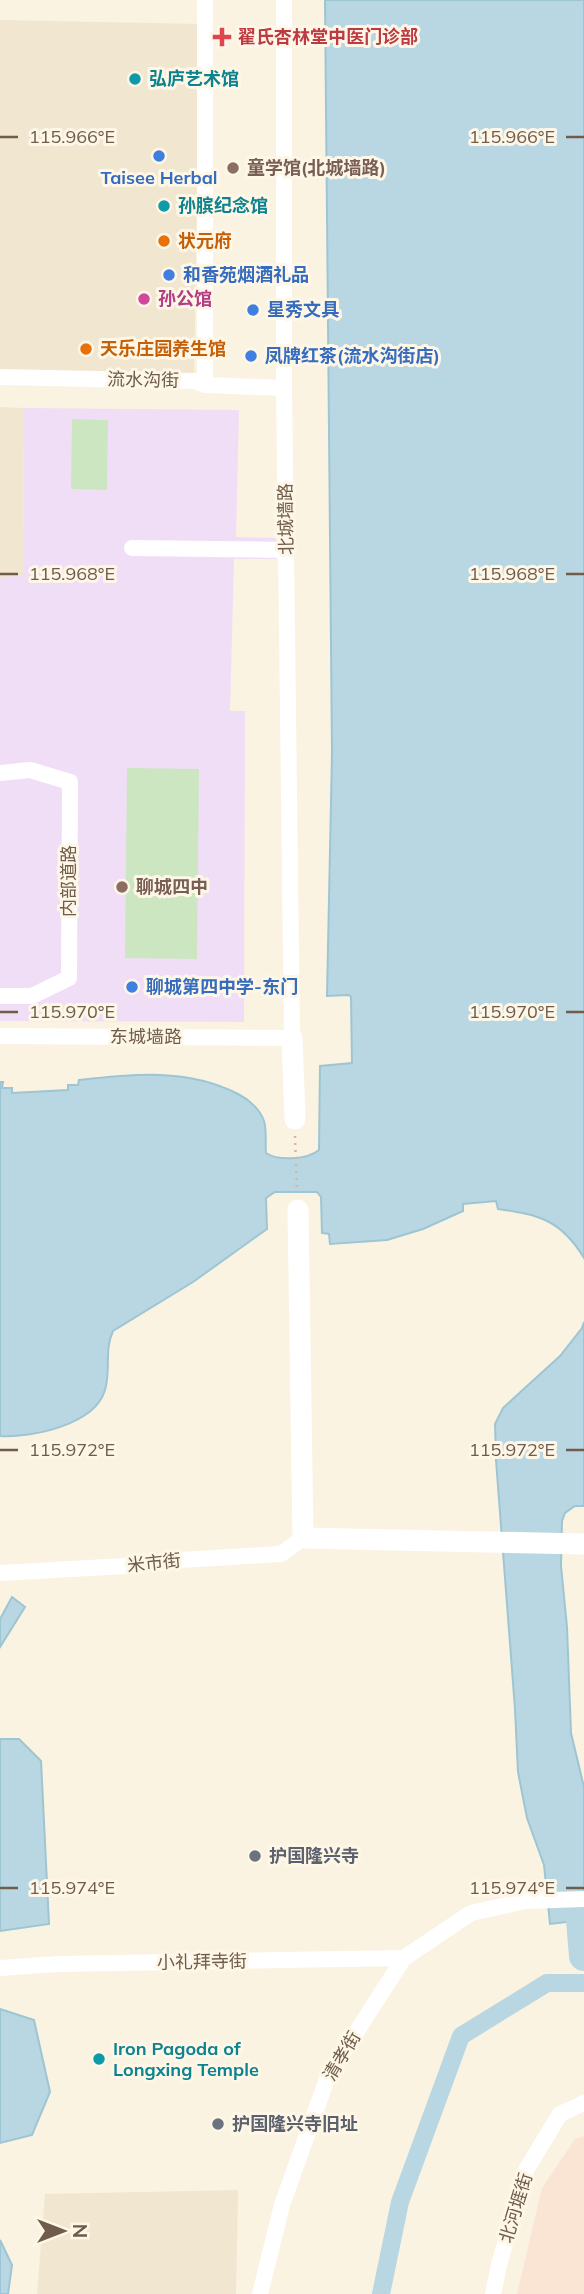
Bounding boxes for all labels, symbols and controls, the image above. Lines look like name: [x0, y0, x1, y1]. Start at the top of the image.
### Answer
place label: 翟氏杏林堂中医门诊部: [238, 25, 418, 48]
marker: 翟氏杏林堂中医门诊部: [212, 27, 232, 47]
place label: 弘庐艺术馆: [149, 67, 239, 90]
marker: 弘庐艺术馆: [127, 71, 143, 87]
text: 115.966°E: [29, 125, 115, 148]
text: 115.966°E: [469, 125, 555, 148]
marker: Taisee Herbal: [151, 148, 167, 164]
place label: 童学馆(北城墙路): [247, 156, 386, 179]
marker: 童学馆(北城墙路): [225, 160, 241, 176]
place label: Taisee Herbal: [100, 166, 218, 189]
place label: 孙膑纪念馆: [178, 194, 268, 217]
marker: 孙膑纪念馆: [156, 198, 172, 214]
place label: 状元府: [178, 229, 232, 252]
marker: 状元府: [156, 233, 172, 249]
place label: 和香苑烟酒礼品: [183, 263, 309, 286]
marker: 和香苑烟酒礼品: [161, 267, 177, 283]
place label: 孙公馆: [158, 287, 212, 310]
marker: 孙公馆: [136, 291, 152, 307]
place label: 星秀文具: [267, 298, 339, 321]
marker: 星秀文具: [245, 302, 261, 318]
place label: 天乐庄园养生馆: [100, 337, 226, 360]
marker: 天乐庄园养生馆: [78, 341, 94, 357]
place label: 凤牌红茶(流水沟街店): [265, 344, 440, 367]
marker: 凤牌红茶(流水沟街店): [243, 348, 259, 364]
street label: 流水沟街: [107, 367, 179, 392]
street label: 北城墙路: [273, 483, 298, 555]
text: 115.968°E: [29, 562, 115, 585]
text: 115.968°E: [469, 562, 555, 585]
street label: 内部道路: [57, 845, 80, 917]
place label: 聊城四中: [136, 875, 208, 898]
marker: 聊城四中: [114, 879, 130, 895]
place label: 聊城第四中学-东门: [146, 975, 298, 998]
marker: 聊城第四中学-东门: [124, 979, 140, 995]
text: 115.970°E: [29, 1000, 115, 1023]
text: 115.970°E: [469, 1000, 555, 1023]
street label: 东城墙路: [110, 1025, 182, 1048]
text: 115.972°E: [29, 1438, 115, 1461]
text: 115.972°E: [469, 1438, 555, 1461]
street label: 米市街: [126, 1548, 182, 1577]
place label: 护国隆兴寺: [269, 1844, 359, 1867]
marker: 护国隆兴寺: [247, 1848, 263, 1864]
text: 115.974°E: [29, 1876, 115, 1899]
text: 115.974°E: [469, 1876, 555, 1899]
street label: 小礼拜寺街: [157, 1949, 247, 1974]
street label: 清孝街: [318, 2027, 365, 2085]
place label: Iron Pagoda of Longxing Temple: [113, 2037, 259, 2081]
marker: Iron Pagoda of Longxing Temple: [91, 2051, 107, 2067]
place label: 护国隆兴寺旧址: [232, 2112, 358, 2135]
marker: 护国隆兴寺旧址: [210, 2116, 226, 2132]
street label: 北河堐街: [494, 2170, 537, 2246]
north arrow: [28, 2196, 98, 2266]
text: N: [68, 2224, 92, 2238]

